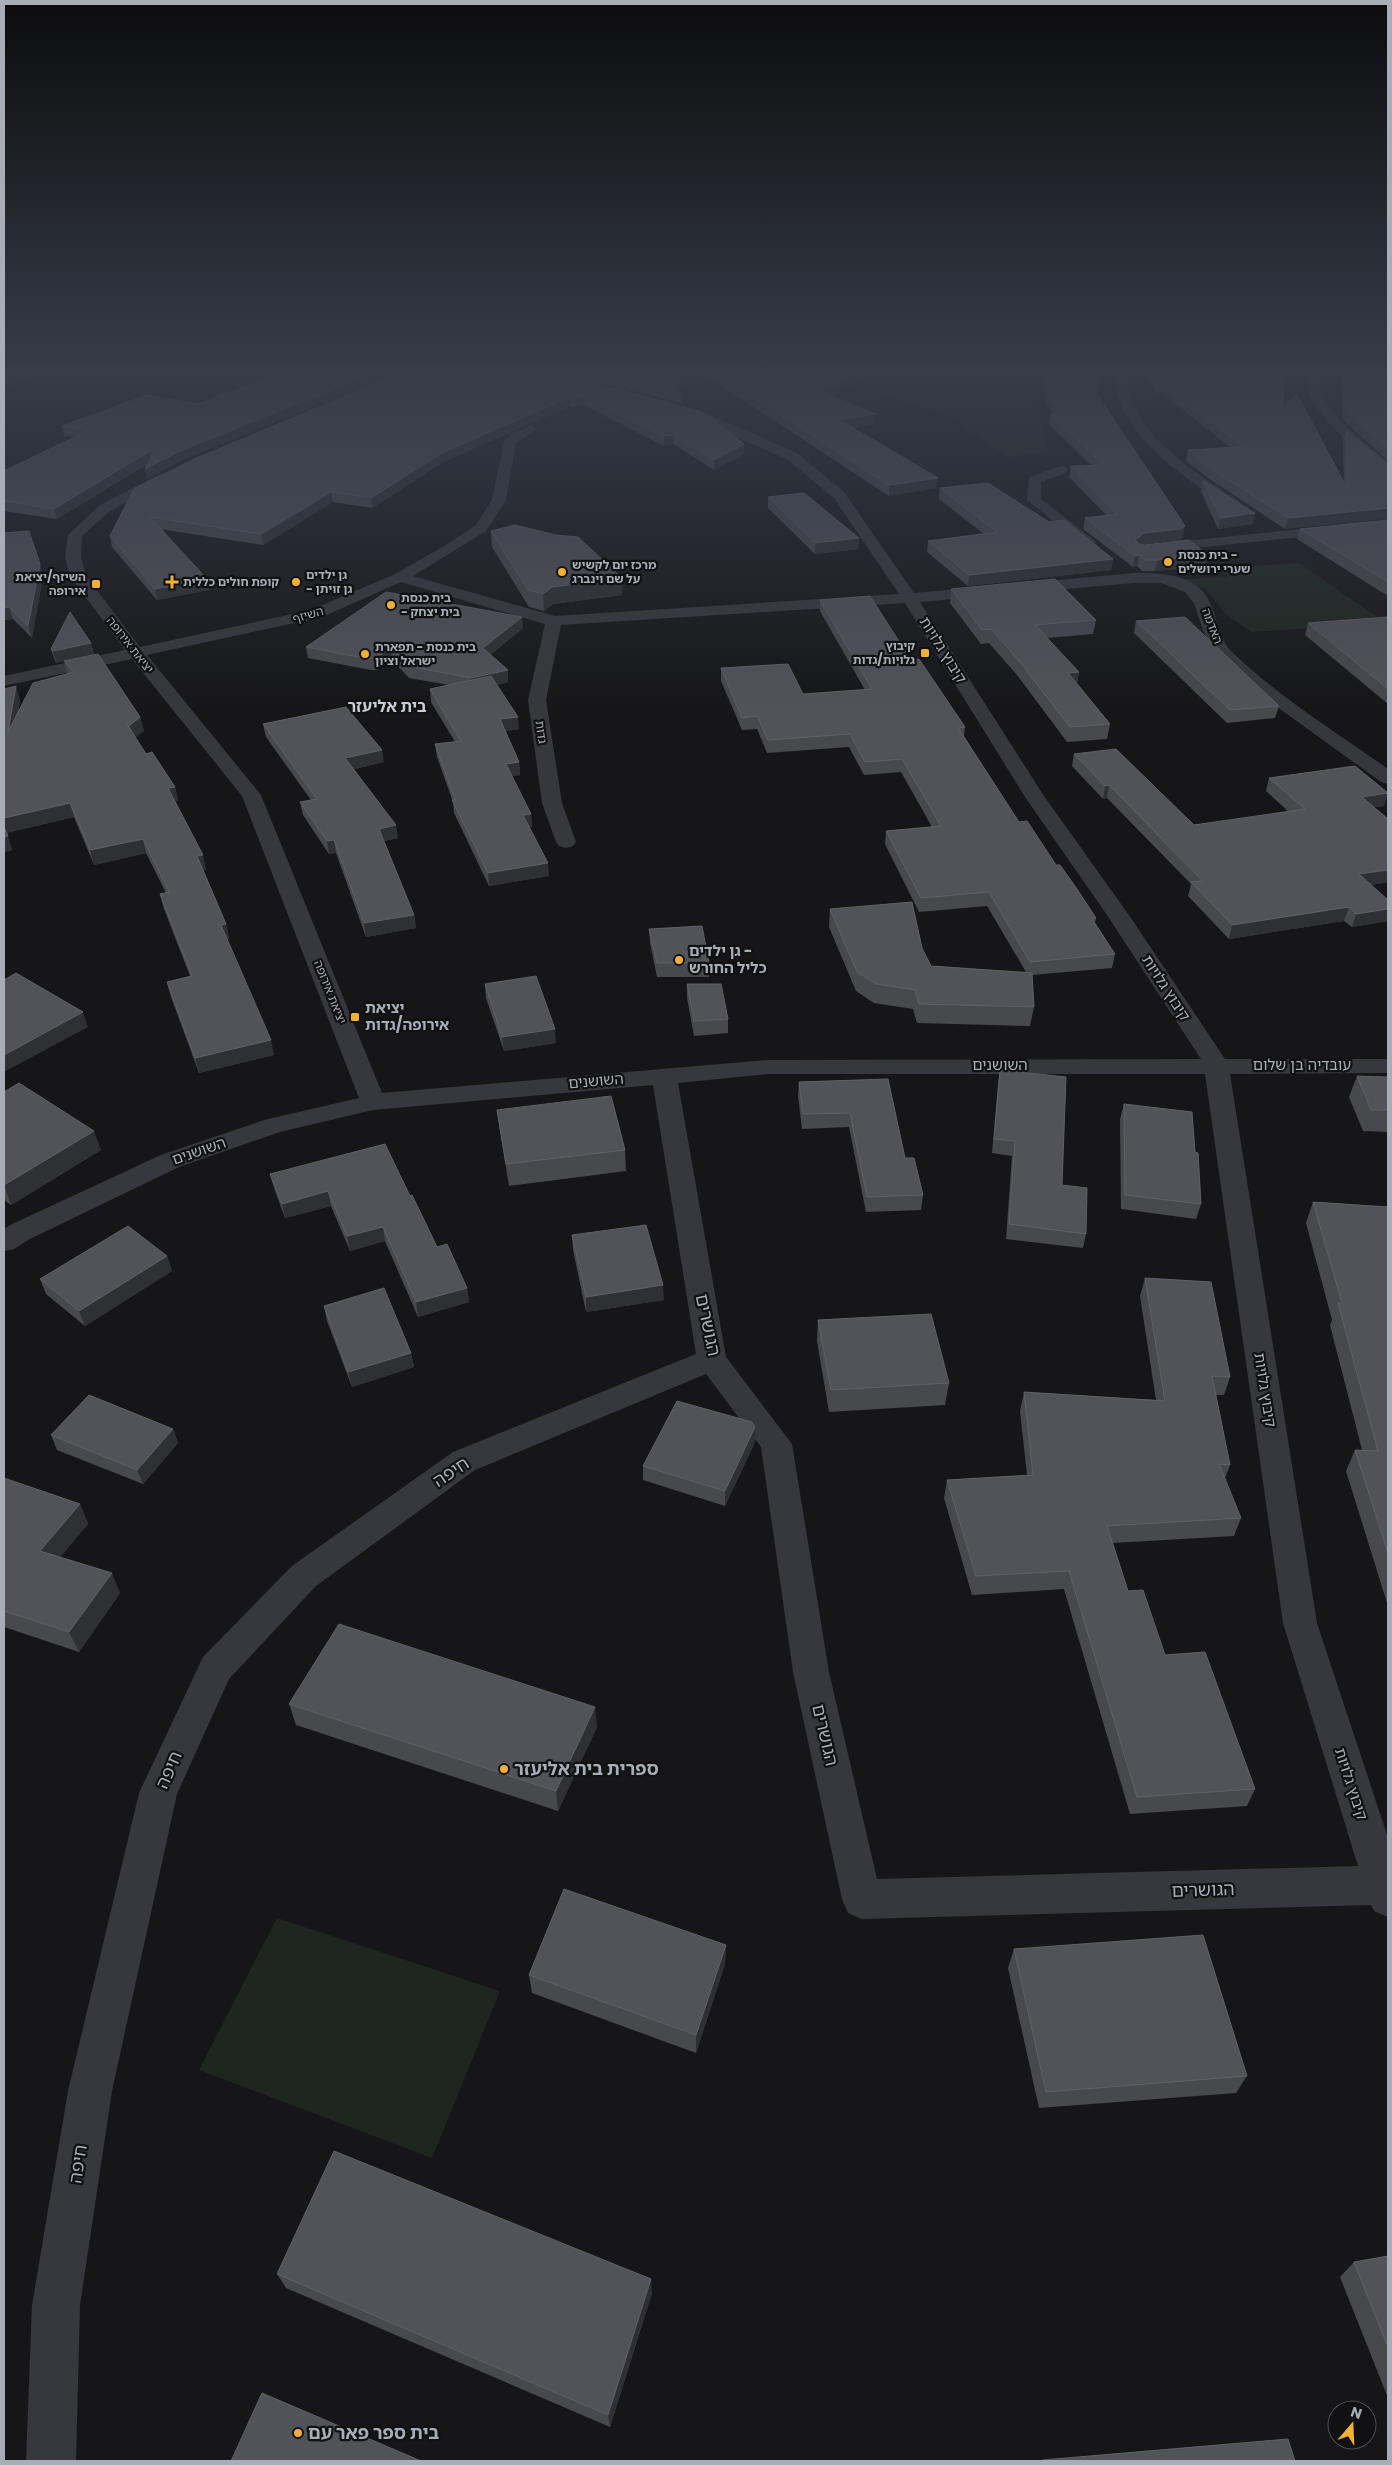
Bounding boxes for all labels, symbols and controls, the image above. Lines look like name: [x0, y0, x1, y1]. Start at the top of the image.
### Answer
place label: בית כנסת - שערי ירושלים: [1178, 546, 1251, 577]
place label: מרכז יום לקשיש על שם וינברג: [572, 556, 657, 587]
marker: בית כנסת - שערי ירושלים: [1162, 556, 1174, 568]
place label: גן ילדים - גן זויתן: [306, 566, 352, 597]
marker: מרכז יום לקשיש על שם וינברג: [556, 566, 568, 578]
place label: השיזף/יציאת אירופה: [15, 568, 86, 599]
place label: קופת חולים כללית: [183, 573, 279, 590]
marker: קופת חולים כללית: [165, 575, 179, 589]
marker: גן ילדים - גן זויתן: [290, 576, 302, 588]
marker: השיזף/יציאת אירופה: [90, 578, 102, 590]
place label: בית כנסת - בית יצחק: [401, 589, 460, 620]
marker: בית כנסת - בית יצחק: [385, 599, 397, 611]
street label: השיזף: [291, 602, 325, 627]
street label: האדמה: [1198, 606, 1227, 646]
street label: קיבוץ גלויות: [915, 612, 972, 687]
street label: יציאת אירופה: [103, 613, 158, 677]
place label: קיבוץ גלויות/גדות: [853, 637, 915, 668]
place label: בית כנסת - תפארת ישראל וציון: [375, 638, 476, 669]
marker: קיבוץ גלויות/גדות: [919, 647, 931, 659]
marker: בית כנסת - תפארת ישראל וציון: [359, 648, 371, 660]
district label: בית אליעזר: [347, 695, 427, 718]
street label: גדות: [531, 719, 552, 745]
place label: גן ילדים - כליל החורש: [689, 940, 767, 978]
street label: קיבוץ גלויות: [1137, 951, 1196, 1025]
marker: גן ילדים - כליל החורש: [673, 954, 685, 966]
street label: יציאת אירופה: [310, 957, 351, 1026]
place label: יציאת אירופה/גדות: [365, 997, 449, 1035]
marker: יציאת אירופה/גדות: [349, 1011, 361, 1023]
street label: השושנים: [972, 1054, 1028, 1075]
street label: עובדיה בן שלום: [1253, 1054, 1351, 1075]
street label: השושנים: [567, 1068, 625, 1093]
street label: השושנים: [169, 1132, 229, 1169]
street label: הגושרים: [690, 1292, 727, 1358]
street label: קיבוץ גלויות: [1249, 1351, 1282, 1429]
street label: חיפה: [428, 1450, 474, 1493]
street label: הגושרים: [806, 1701, 845, 1768]
street label: קיבוץ גלויות: [1330, 1745, 1373, 1823]
street label: חיפה: [149, 1747, 188, 1793]
place label: ספרית בית אליעזר: [514, 1756, 659, 1781]
marker: ספרית בית אליעזר: [498, 1763, 510, 1775]
street label: הגושרים: [1171, 1876, 1235, 1903]
street label: חיפה: [62, 2143, 93, 2185]
north arrow: [1327, 2400, 1377, 2450]
text: N: [1348, 2402, 1364, 2424]
place label: בית ספר פאר עם: [308, 2420, 439, 2445]
marker: בית ספר פאר עם: [292, 2427, 304, 2439]

